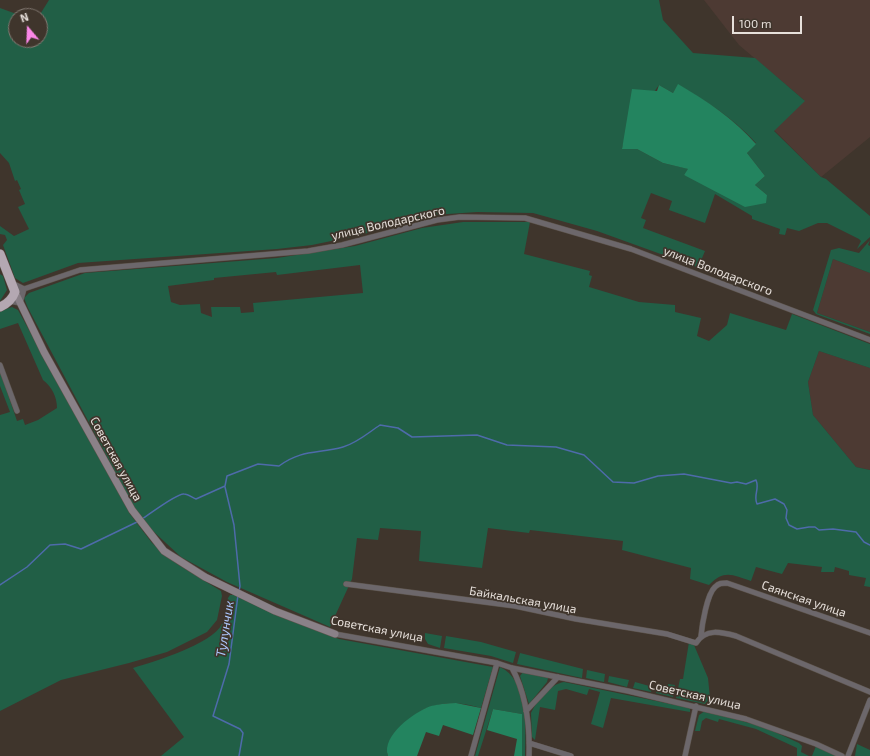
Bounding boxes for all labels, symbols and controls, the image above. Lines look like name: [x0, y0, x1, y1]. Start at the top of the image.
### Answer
north arrow: [8, 8, 48, 48]
scale bar: [734, 8, 804, 34]
text: N: [18, 10, 30, 25]
text: 100 m: [739, 16, 771, 30]
street label: улица Володарского: [330, 203, 446, 243]
street label: улица Володарского: [661, 244, 775, 298]
street label: Советская улица: [87, 414, 145, 504]
street label: Саянская улица: [760, 578, 848, 620]
street label: Байкальская улица: [468, 583, 578, 617]
water label: Тулунчик: [213, 600, 237, 658]
street label: Советская улица: [330, 613, 424, 645]
street label: Советская улица: [648, 677, 742, 713]

